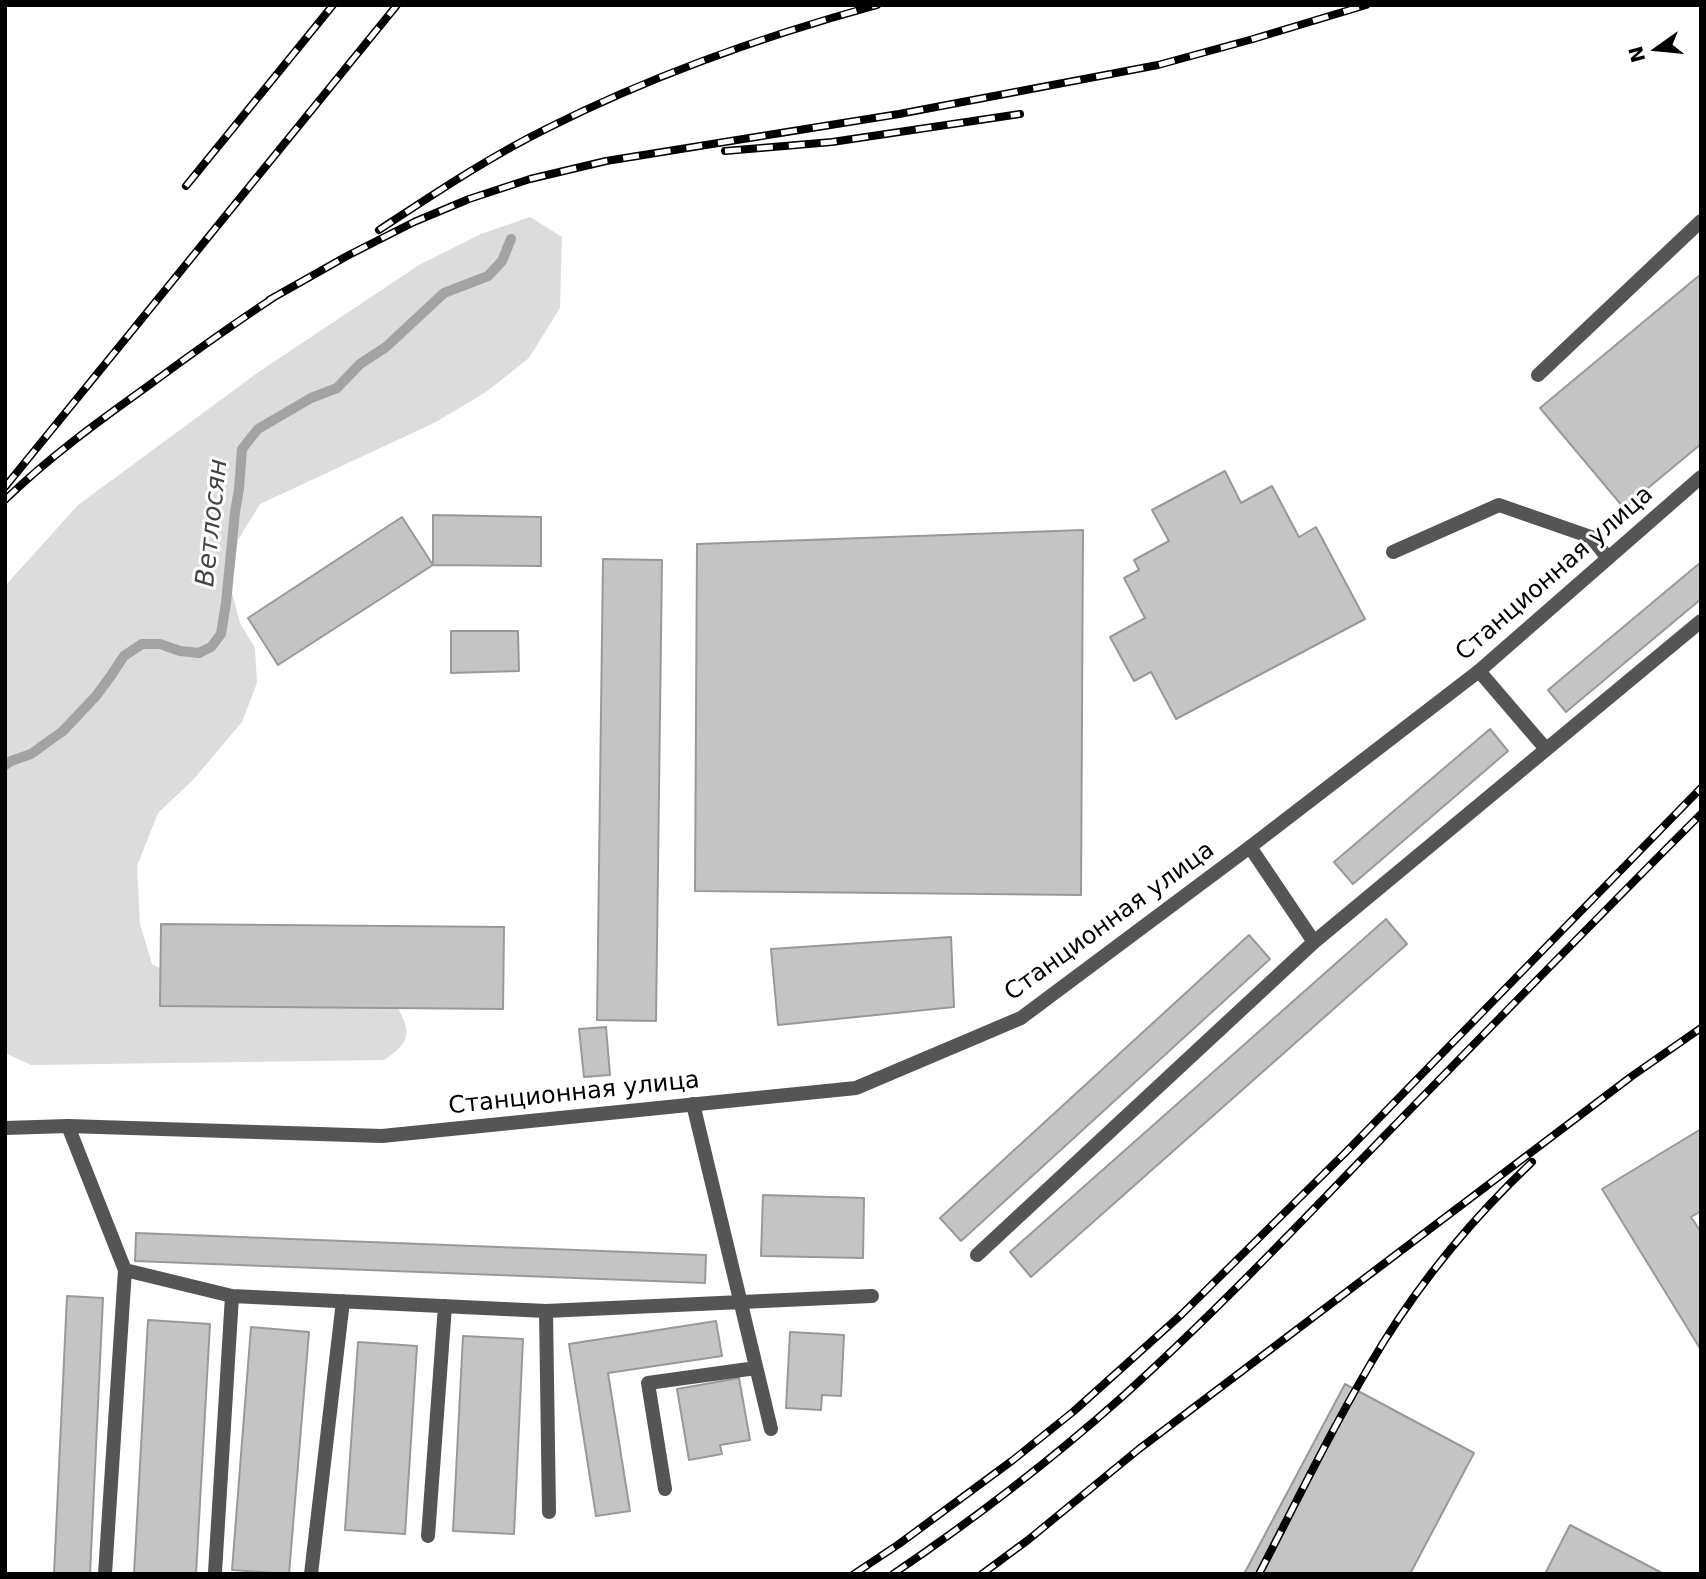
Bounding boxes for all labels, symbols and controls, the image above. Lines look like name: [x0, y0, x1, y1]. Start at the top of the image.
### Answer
north arrow: [1622, 14, 1692, 84]
text: N: [1624, 44, 1649, 65]
water label: Ветлосян: [191, 458, 235, 588]
street label: Станционная улица: [1450, 480, 1660, 668]
street label: Станционная улица: [1000, 836, 1220, 1008]
street label: Станционная улица: [447, 1067, 701, 1121]

